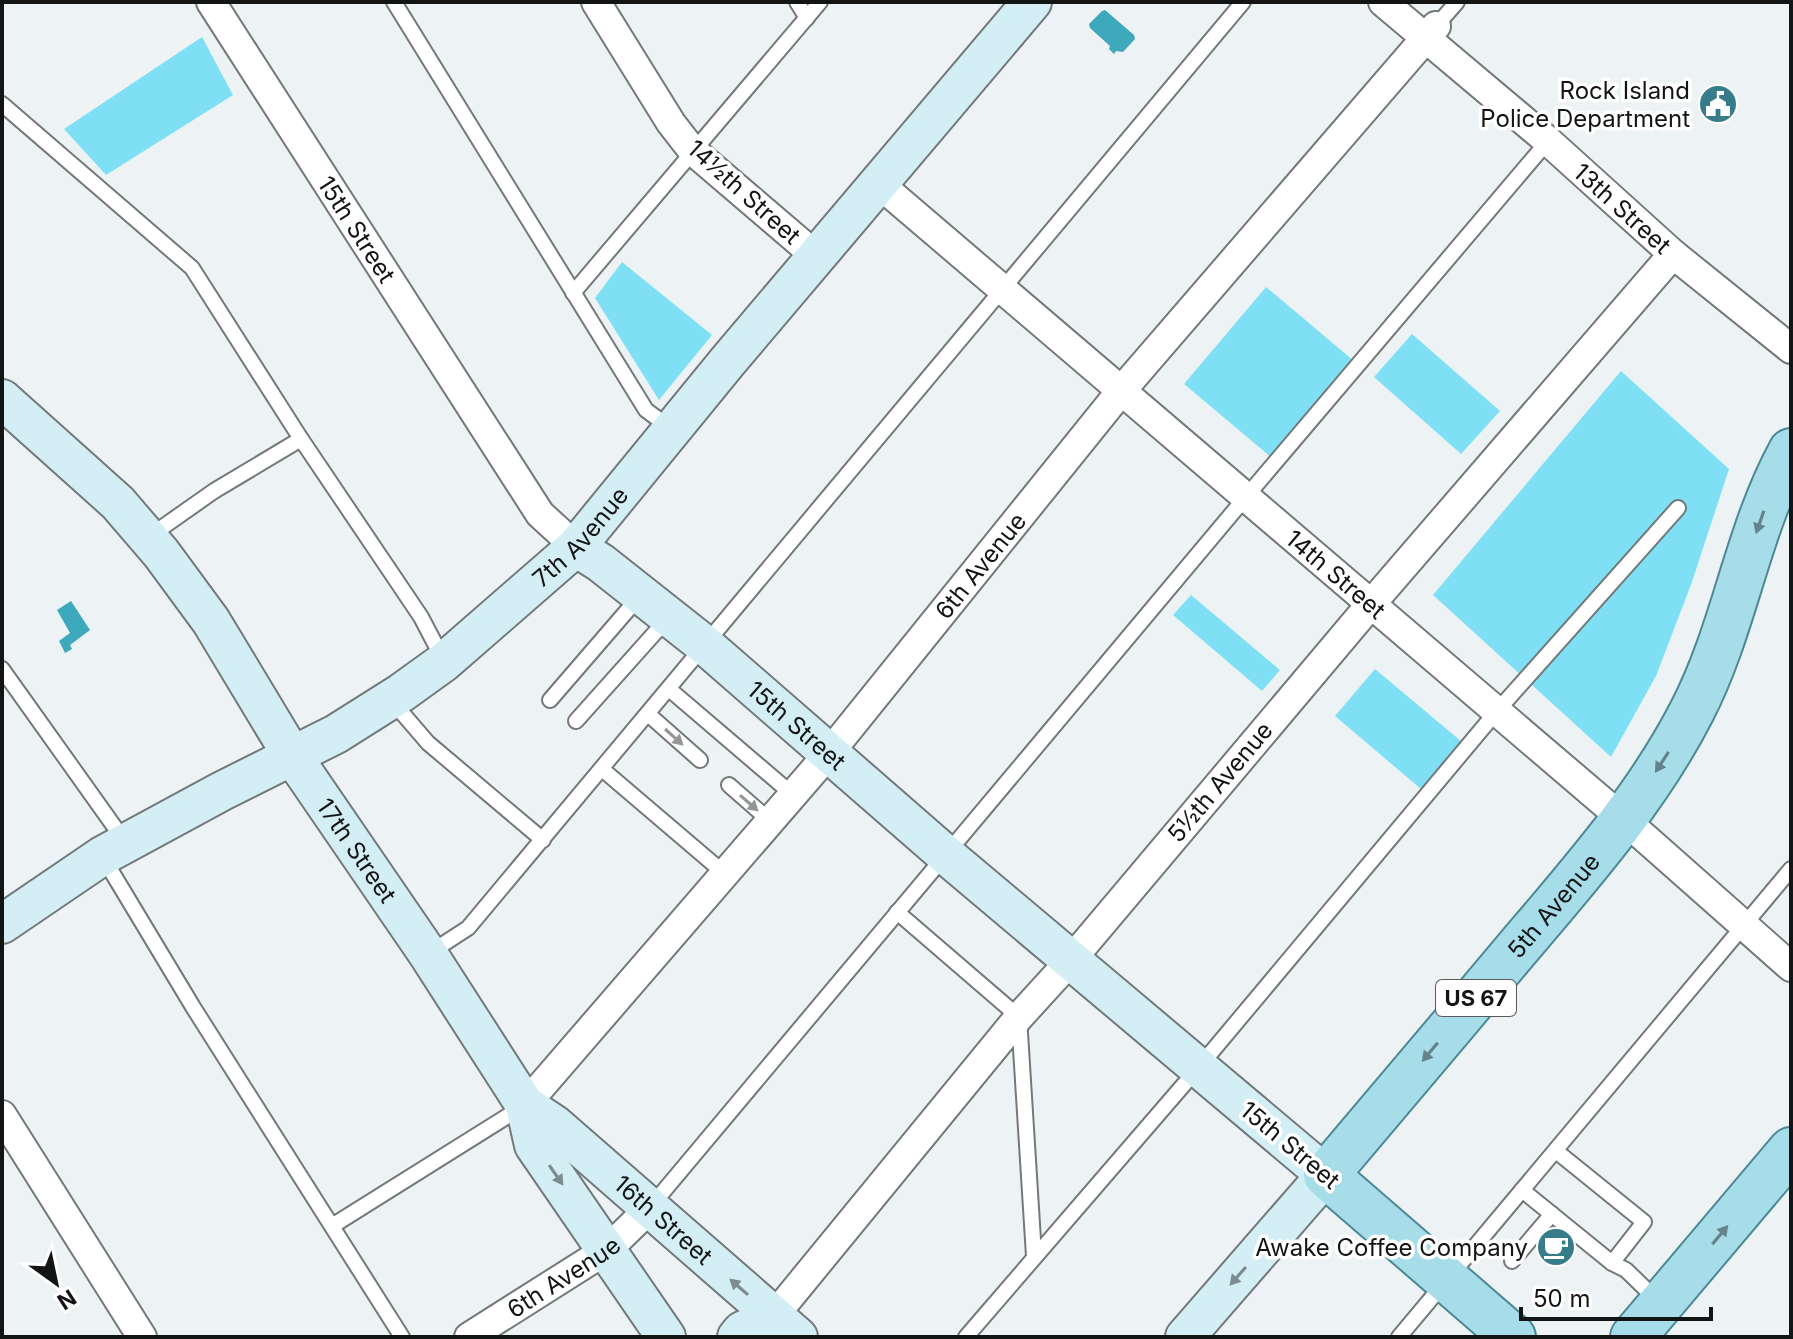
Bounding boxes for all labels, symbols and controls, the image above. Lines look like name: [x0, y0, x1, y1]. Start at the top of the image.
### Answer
place label: Rock Island Police Department: [1480, 76, 1690, 133]
public building icon: Rock Island Police Department: [1697, 83, 1739, 125]
street label: 14½th Street: [681, 134, 807, 250]
street label: 13th Street: [1568, 157, 1677, 260]
street label: 15th Street: [312, 170, 402, 288]
street label: 7th Avenue: [526, 481, 634, 593]
street label: 6th Avenue: [929, 507, 1032, 624]
one-way arrow: [1753, 511, 1765, 535]
street label: 14th Street: [1280, 523, 1392, 625]
street label: 15th Street: [742, 674, 852, 776]
street label: 5½th Avenue: [1161, 716, 1279, 848]
one-way arrow: [664, 728, 684, 745]
one-way arrow: [1655, 751, 1669, 773]
street label: 17th Street: [311, 793, 403, 908]
one-way arrow: [739, 794, 759, 811]
street label: 5th Avenue: [1501, 847, 1606, 964]
road number: US 67: [1436, 980, 1516, 1016]
one-way arrow: [1422, 1042, 1439, 1062]
street label: 15th Street: [1234, 1095, 1346, 1195]
one-way arrow: [548, 1165, 563, 1186]
street label: 16th Street: [608, 1169, 719, 1270]
one-way arrow: [1711, 1225, 1728, 1245]
cafe icon: Awake Coffee Company: [1535, 1226, 1577, 1268]
street label: 6th Avenue: [502, 1231, 626, 1324]
place label: Awake Coffee Company: [1255, 1233, 1528, 1262]
north arrow: [16, 1243, 96, 1323]
one-way arrow: [1230, 1266, 1247, 1286]
scale bar: [1521, 1271, 1711, 1321]
one-way arrow: [729, 1279, 749, 1296]
text: N: [53, 1284, 81, 1315]
text: 50 m: [1533, 1284, 1591, 1313]

